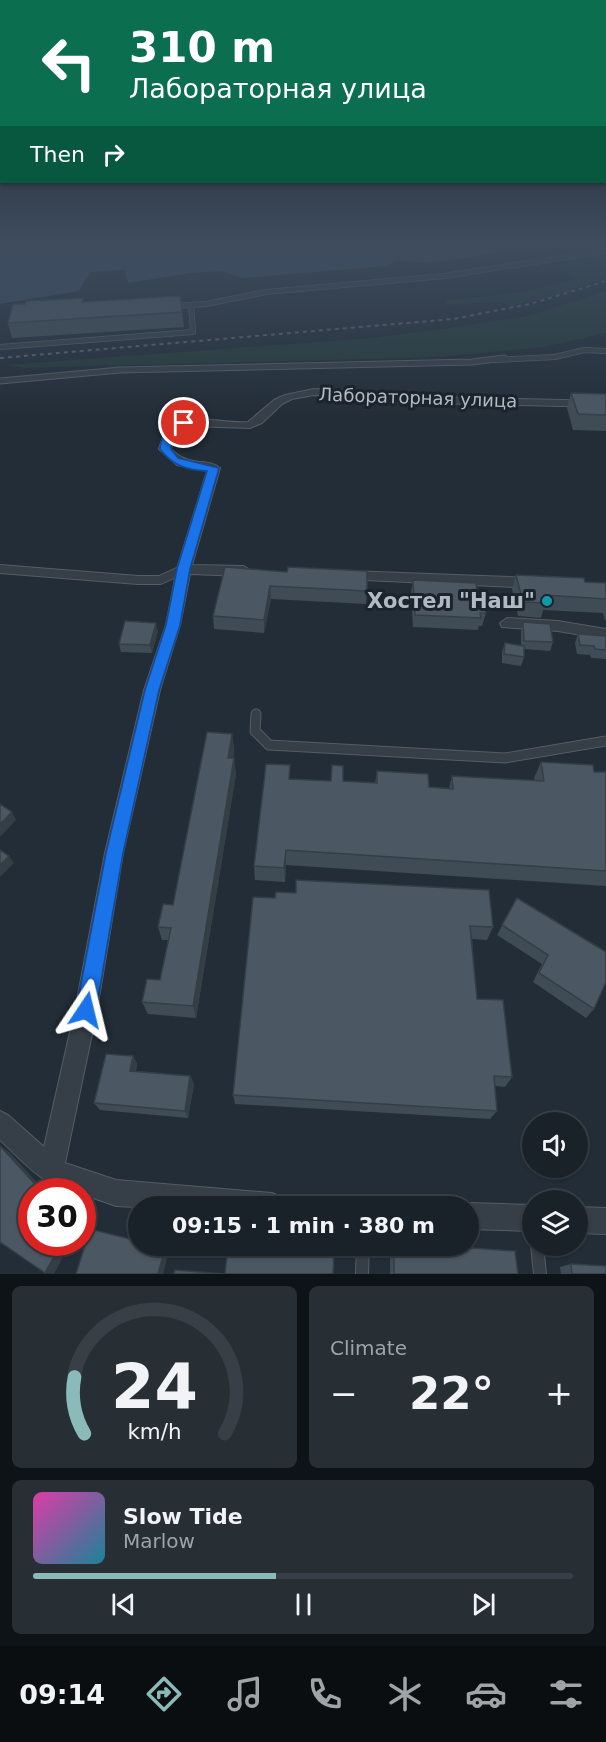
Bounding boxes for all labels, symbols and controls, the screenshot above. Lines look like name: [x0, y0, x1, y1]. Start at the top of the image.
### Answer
text: 310 m: [129, 23, 275, 72]
icon: left: [30, 24, 108, 102]
text: Лабораторная улица: [129, 73, 427, 104]
icon: right: [97, 138, 130, 171]
text: Then: [30, 142, 85, 167]
street label: Лабораторная улица: [318, 384, 518, 411]
pin: [158, 397, 209, 448]
icon: arrive: [167, 406, 200, 439]
place label: Хостел "Наш": [367, 589, 535, 613]
marker: Хостел "Наш": [540, 594, 554, 608]
position arrow: [54, 978, 118, 1042]
map controls: [522, 1112, 588, 1256]
button: sound: [522, 1112, 588, 1178]
speed limit sign: 30: [18, 1178, 96, 1256]
button: layers: [522, 1190, 588, 1256]
text: 09:15 · 1 min · 380 m: [172, 1213, 435, 1238]
text: Climate: [330, 1336, 407, 1360]
text: 24: [111, 1350, 198, 1423]
text: 22°: [409, 1367, 494, 1420]
text: −: [330, 1374, 358, 1413]
text: +: [545, 1374, 573, 1413]
text: km/h: [127, 1419, 182, 1444]
text: Slow Tide: [123, 1504, 243, 1529]
text: Marlow: [123, 1529, 195, 1553]
icon: previous: [107, 1588, 140, 1621]
icon: pause: [287, 1588, 320, 1621]
icon: next: [467, 1588, 500, 1621]
icon: directions: [143, 1673, 185, 1715]
icon: music: [224, 1673, 266, 1715]
icon: phone: [304, 1673, 346, 1715]
icon: climate: [384, 1673, 426, 1715]
icon: car: [465, 1673, 507, 1715]
icon: filters: [545, 1673, 587, 1715]
text: 09:14: [19, 1679, 105, 1710]

